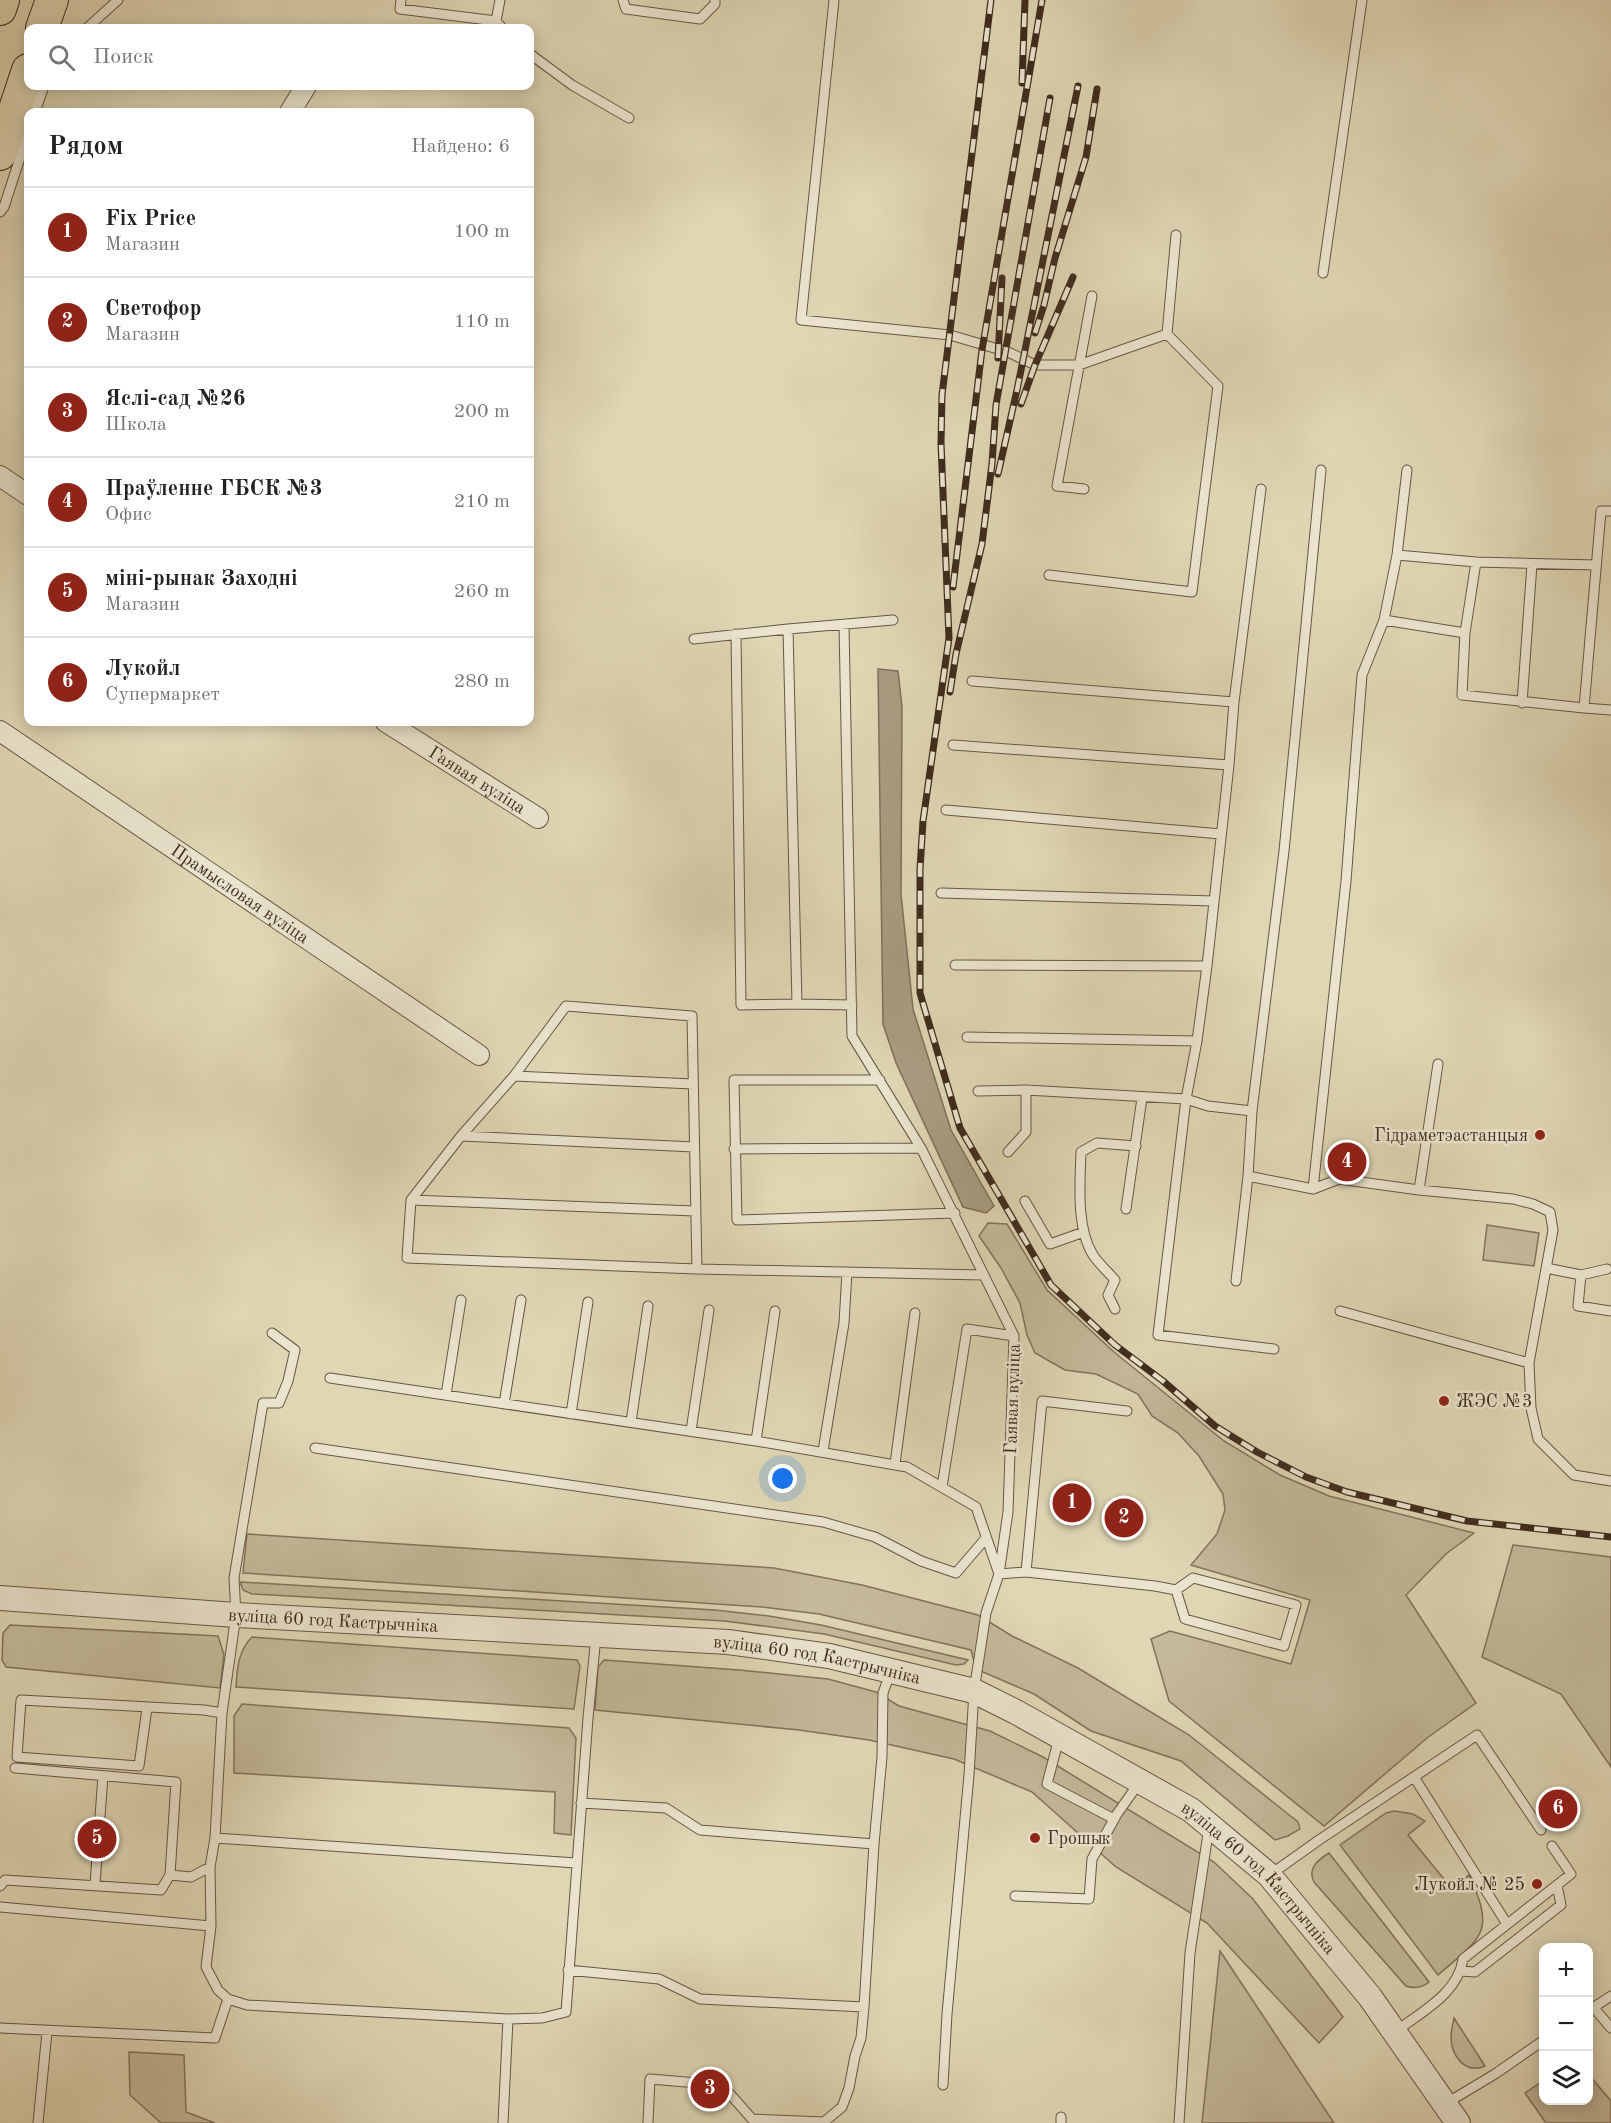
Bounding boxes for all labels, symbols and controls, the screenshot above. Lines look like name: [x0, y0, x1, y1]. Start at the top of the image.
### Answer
search box: [24, 24, 534, 90]
icon: search: [45, 41, 78, 74]
text: Поиск: [93, 46, 154, 68]
text: Рядом: [48, 134, 123, 160]
text: Найдено: 6: [411, 137, 510, 157]
text: Fix Price: [105, 208, 196, 230]
text: 1: [62, 222, 73, 242]
text: 100 m: [454, 222, 510, 242]
text: Магазин: [105, 235, 180, 255]
text: Светофор: [105, 298, 201, 320]
text: 2: [62, 312, 73, 332]
text: 110 m: [454, 312, 510, 332]
text: Магазин: [105, 325, 180, 345]
text: Яслі-сад №26: [105, 388, 246, 410]
text: 3: [62, 402, 73, 422]
text: 200 m: [454, 402, 510, 422]
text: Школа: [105, 415, 167, 435]
text: Праўленне ГБСК №3: [105, 478, 323, 500]
text: 4: [62, 492, 73, 512]
text: 210 m: [454, 492, 510, 512]
text: Офис: [105, 505, 152, 525]
text: міні-рынак Заходні: [105, 568, 298, 590]
text: 5: [62, 582, 73, 602]
text: 260 m: [454, 582, 510, 602]
text: Магазин: [105, 595, 180, 615]
text: Лукойл: [105, 658, 180, 680]
text: 6: [62, 672, 73, 692]
text: 280 m: [454, 672, 510, 692]
text: Супермаркет: [105, 685, 220, 705]
street label: Гаявая вуліца: [425, 743, 529, 818]
street label: Прамысловая вуліца: [167, 841, 312, 947]
place label: Гідраметэастанцыя: [1374, 1127, 1528, 1145]
marker: Гідраметэастанцыя: [1533, 1128, 1547, 1142]
pin: 4: [1328, 1140, 1366, 1184]
street label: Гаявая вуліца: [1002, 1343, 1024, 1455]
place label: ЖЭС №3: [1456, 1393, 1532, 1411]
marker: ЖЭС №3: [1437, 1394, 1451, 1408]
your location: [768, 1464, 797, 1493]
pin: 1: [1052, 1480, 1092, 1526]
pin: 2: [1104, 1496, 1144, 1540]
street label: вуліца 60 год Кастрычніка: [227, 1606, 439, 1636]
street label: вуліца 60 год Кастрычніка: [713, 1633, 922, 1688]
pin: 6: [1538, 1786, 1578, 1832]
street label: вуліца 60 год Кастрычніка: [1178, 1798, 1339, 1958]
pin: 5: [78, 1816, 116, 1862]
place label: Грошык: [1047, 1830, 1111, 1848]
marker: Грошык: [1028, 1831, 1042, 1845]
place label: Лукойл № 25: [1415, 1876, 1525, 1894]
marker: Лукойл № 25: [1530, 1877, 1544, 1891]
map controls: [1539, 1943, 1593, 2105]
button: +: [1539, 1943, 1593, 1997]
button: −: [1539, 1997, 1593, 2051]
button: layers: [1539, 2051, 1593, 2105]
pin: 3: [690, 2066, 730, 2112]

